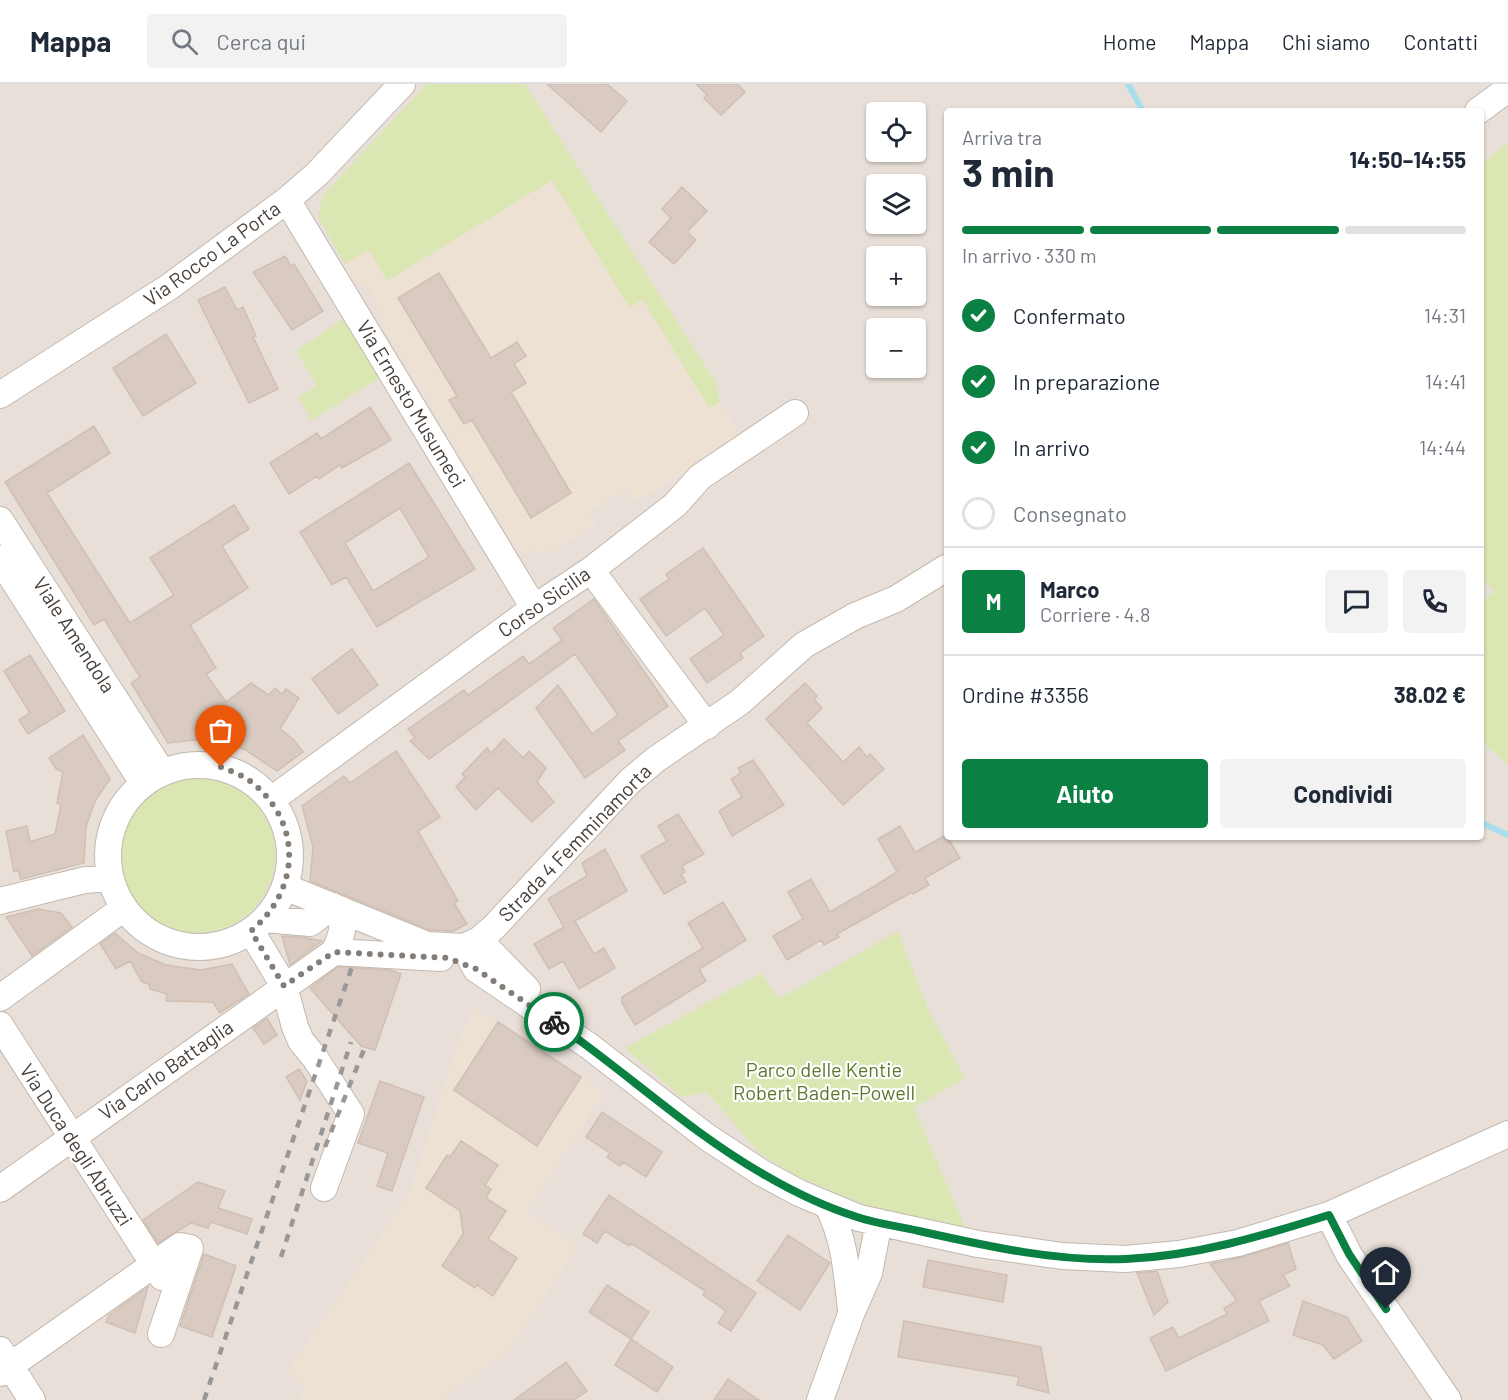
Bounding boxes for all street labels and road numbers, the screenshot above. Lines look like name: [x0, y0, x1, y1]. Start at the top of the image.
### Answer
street label: Via Rocco La Porta: [139, 196, 284, 311]
street label: Via Ernesto Musumeci: [352, 315, 471, 492]
street label: Corso Sicilia: [493, 561, 594, 642]
street label: Viale Amendola: [29, 572, 121, 697]
street label: Strada 4 Femminamorta: [493, 759, 656, 926]
street label: Via Carlo Battaglia: [94, 1014, 237, 1124]
street label: Via Duca degli Abruzzi: [15, 1059, 138, 1230]

